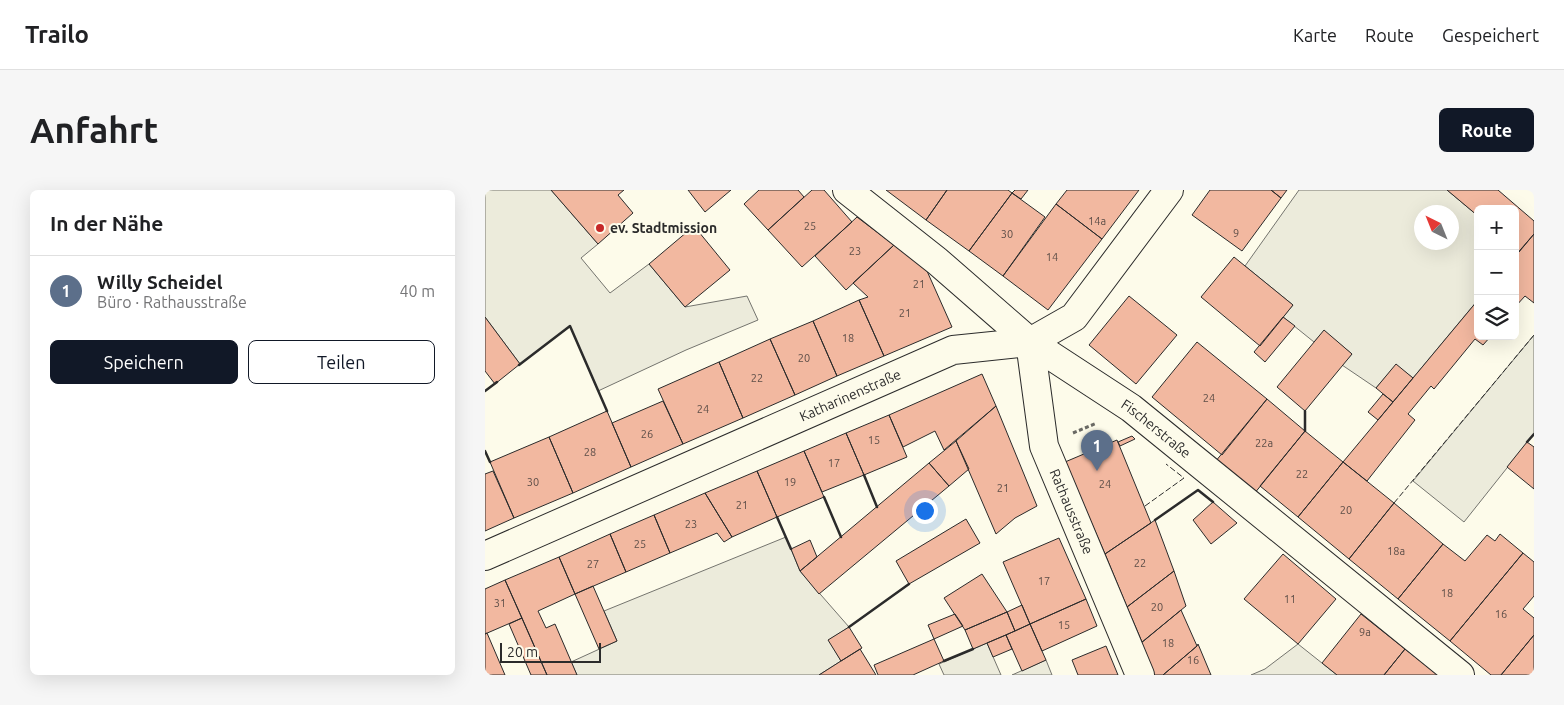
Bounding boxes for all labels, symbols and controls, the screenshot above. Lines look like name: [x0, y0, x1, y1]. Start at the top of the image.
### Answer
text: Trailo: [25, 21, 89, 48]
text: Karte: [1293, 25, 1337, 45]
text: Route: [1365, 25, 1414, 45]
text: Gespeichert: [1442, 25, 1539, 45]
button: Route: [1439, 108, 1534, 152]
text: Anfahrt: [30, 110, 158, 150]
north arrow: [1414, 205, 1459, 250]
map controls: [1474, 205, 1519, 340]
button: +: [1474, 205, 1519, 250]
text: In der Nähe: [50, 211, 163, 235]
house number: 14a: [1088, 215, 1106, 227]
place label: ev. Stadtmission: [610, 220, 717, 236]
house number: 25: [804, 220, 816, 232]
marker: ev. Stadtmission: [594, 222, 606, 234]
house number: 9: [1233, 227, 1239, 239]
house number: 30: [1001, 228, 1013, 240]
house number: 23: [849, 245, 861, 257]
button: −: [1474, 250, 1519, 295]
house number: 14: [1046, 251, 1058, 263]
text: Willy Scheidel: [97, 271, 222, 293]
house number: 21: [913, 278, 925, 290]
text: 1: [61, 282, 71, 300]
text: 40 m: [399, 282, 435, 300]
text: Büro · Rathausstraße: [97, 293, 247, 311]
button: layers: [1474, 295, 1519, 340]
house number: 21: [899, 307, 911, 319]
house number: 18: [842, 332, 854, 344]
button: Speichern: [50, 340, 238, 384]
button: Teilen: [248, 340, 435, 384]
house number: 20: [798, 352, 810, 364]
street label: Katharinenstraße: [797, 366, 903, 425]
house number: 22: [751, 372, 763, 384]
house number: 24: [1203, 392, 1215, 404]
street label: Fischerstraße: [1118, 396, 1194, 461]
house number: 24: [697, 403, 709, 415]
house number: 26: [641, 428, 653, 440]
pin: 1: [1081, 430, 1113, 471]
house number: 15: [868, 434, 880, 446]
house number: 22a: [1255, 437, 1273, 449]
house number: 28: [584, 446, 596, 458]
house number: 17: [828, 457, 840, 469]
street label: Rathausstraße: [1047, 466, 1096, 557]
house number: 22: [1296, 468, 1308, 480]
house number: 30: [527, 476, 539, 488]
house number: 19: [784, 476, 796, 488]
house number: 24: [1099, 478, 1111, 490]
house number: 21: [997, 482, 1009, 494]
your location: [912, 498, 938, 524]
house number: 21: [736, 499, 748, 511]
house number: 20: [1340, 504, 1352, 516]
house number: 23: [685, 518, 697, 530]
house number: 25: [634, 538, 646, 550]
house number: 18a: [1387, 545, 1405, 557]
house number: 22: [1134, 557, 1146, 569]
house number: 27: [587, 558, 599, 570]
house number: 17: [1038, 575, 1050, 587]
house number: 18: [1441, 587, 1453, 599]
house number: 11: [1284, 593, 1296, 605]
house number: 31: [494, 597, 506, 609]
house number: 20: [1151, 601, 1163, 613]
house number: 16: [1495, 608, 1507, 620]
house number: 15: [1058, 619, 1070, 631]
house number: 9a: [1359, 626, 1371, 638]
house number: 18: [1162, 637, 1174, 649]
scale bar: [500, 640, 601, 663]
text: 20 m: [507, 644, 538, 660]
house number: 16: [1187, 654, 1199, 666]

